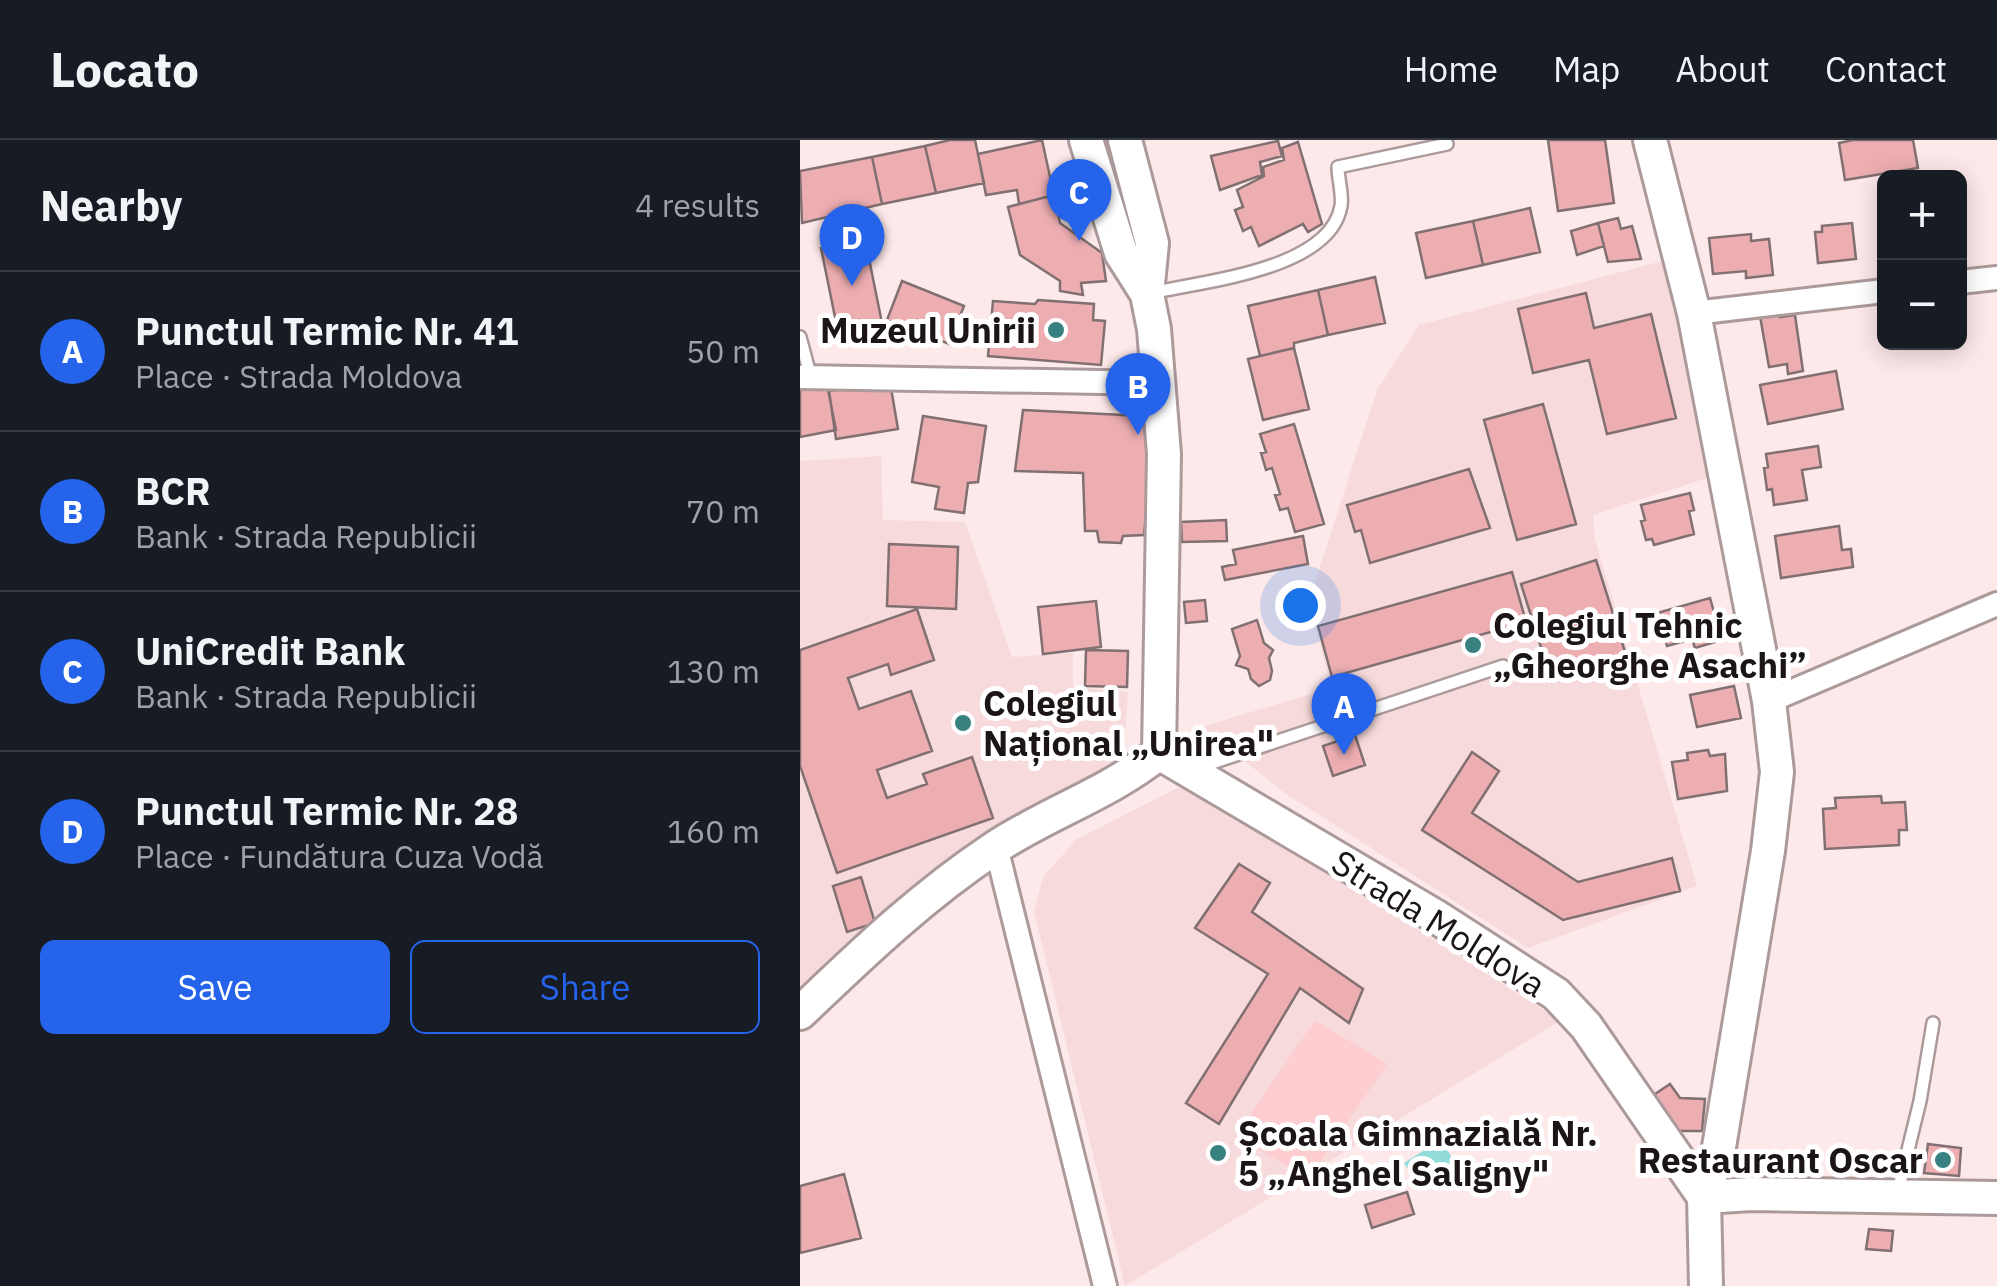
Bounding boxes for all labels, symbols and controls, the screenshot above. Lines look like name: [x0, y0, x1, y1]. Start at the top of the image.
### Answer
text: Locato: [50, 38, 199, 100]
text: Home: [1404, 46, 1498, 92]
text: Map: [1553, 46, 1620, 92]
text: About: [1675, 46, 1770, 92]
text: Contact: [1825, 46, 1947, 92]
pin: C: [1046, 158, 1112, 241]
map controls: [1877, 170, 1967, 350]
button: +: [1877, 170, 1967, 260]
text: Nearby: [40, 178, 182, 233]
text: 4 results: [635, 184, 760, 226]
pin: D: [820, 204, 884, 286]
button: −: [1877, 260, 1967, 350]
text: Punctul Termic Nr. 41: [135, 306, 519, 355]
place label: Muzeul Unirii: [820, 307, 1036, 353]
marker: Muzeul Unirii: [1045, 319, 1067, 341]
text: A: [62, 330, 83, 372]
text: 50 m: [686, 330, 760, 372]
pin: B: [1106, 352, 1170, 435]
text: Place · Strada Moldova: [135, 355, 462, 397]
text: BCR: [135, 466, 211, 515]
text: B: [62, 490, 83, 532]
text: 70 m: [686, 490, 760, 532]
text: Bank · Strada Republicii: [135, 515, 477, 557]
your location: [1275, 580, 1326, 631]
place label: Colegiul Tehnic „Gheorghe Asachi”: [1493, 602, 1807, 688]
text: UniCredit Bank: [135, 626, 405, 675]
marker: Colegiul Tehnic „Gheorghe Asachi”: [1462, 634, 1484, 656]
text: C: [62, 650, 83, 692]
text: 130 m: [667, 650, 760, 692]
pin: A: [1312, 672, 1376, 755]
text: Bank · Strada Republicii: [135, 675, 477, 717]
place label: Colegiul Național „Unirea": [983, 680, 1274, 766]
marker: Colegiul Național „Unirea": [952, 712, 974, 734]
text: Punctul Termic Nr. 28: [135, 786, 519, 835]
text: D: [61, 810, 84, 852]
text: 160 m: [667, 810, 760, 852]
text: Place · Fundătura Cuza Vodă: [135, 835, 544, 877]
street label: Strada Moldova: [1323, 839, 1555, 1007]
button: Save: [40, 940, 390, 1034]
button: Share: [410, 940, 760, 1034]
place label: Școala Gimnazială Nr. 5 „Anghel Saligny": [1238, 1110, 1598, 1196]
place label: Restaurant Oscar: [1638, 1137, 1923, 1183]
marker: Școala Gimnazială Nr. 5 „Anghel Saligny": [1207, 1142, 1229, 1164]
marker: Restaurant Oscar: [1932, 1149, 1954, 1171]

